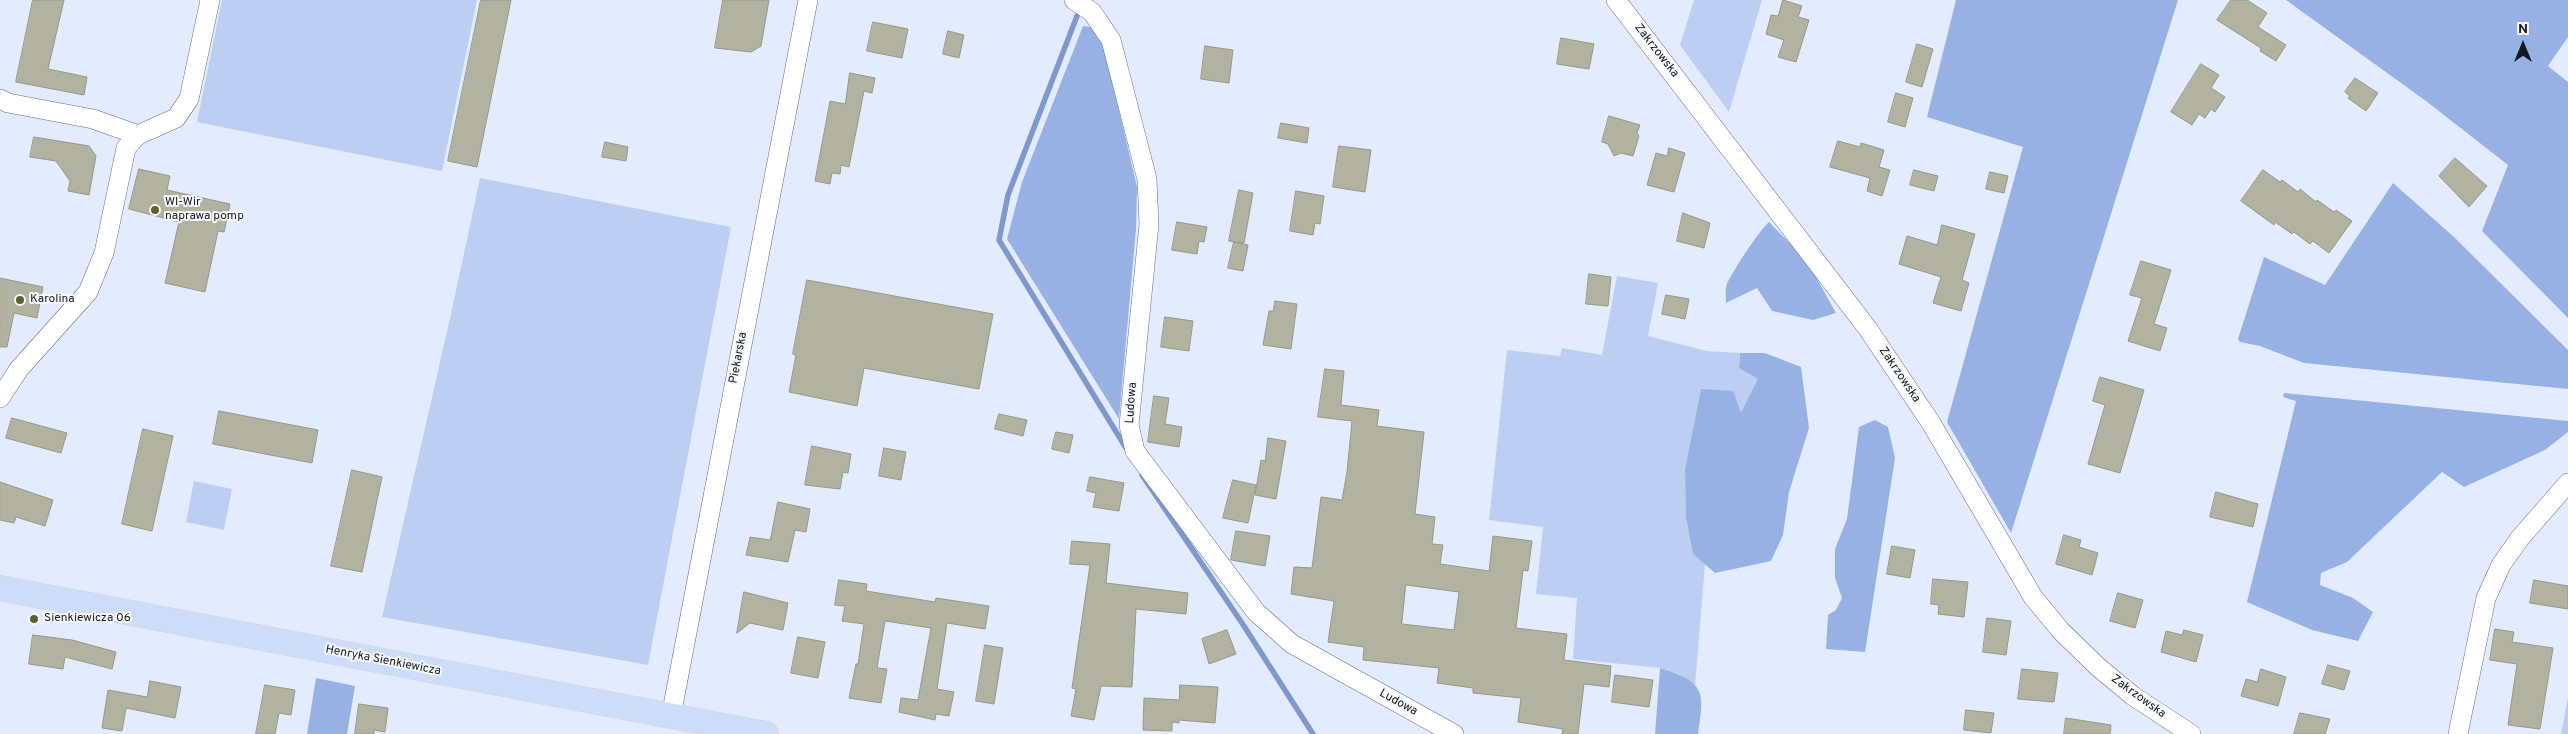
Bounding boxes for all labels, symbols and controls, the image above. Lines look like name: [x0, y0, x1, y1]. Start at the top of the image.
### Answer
north arrow: [2498, 20, 2548, 70]
street label: Zakrzowska: [1631, 21, 1681, 81]
text: N: [2518, 21, 2528, 38]
place label: Wl-Wir naprawa pomp: [165, 196, 244, 224]
marker: Wl-Wir naprawa pomp: [149, 204, 161, 216]
place label: Karolina: [30, 293, 75, 307]
marker: Karolina: [14, 294, 26, 306]
street label: Piekarska: [727, 331, 751, 385]
street label: Zakrzowska: [1875, 344, 1923, 406]
street label: Ludowa: [1123, 382, 1141, 424]
place label: Sienkiewicza 06: [44, 612, 131, 626]
marker: Sienkiewicza 06: [28, 613, 40, 625]
street label: Henryka Sienkiewicza: [324, 643, 442, 679]
street label: Zakrzowska: [2108, 672, 2168, 722]
street label: Ludowa: [1376, 687, 1420, 719]

